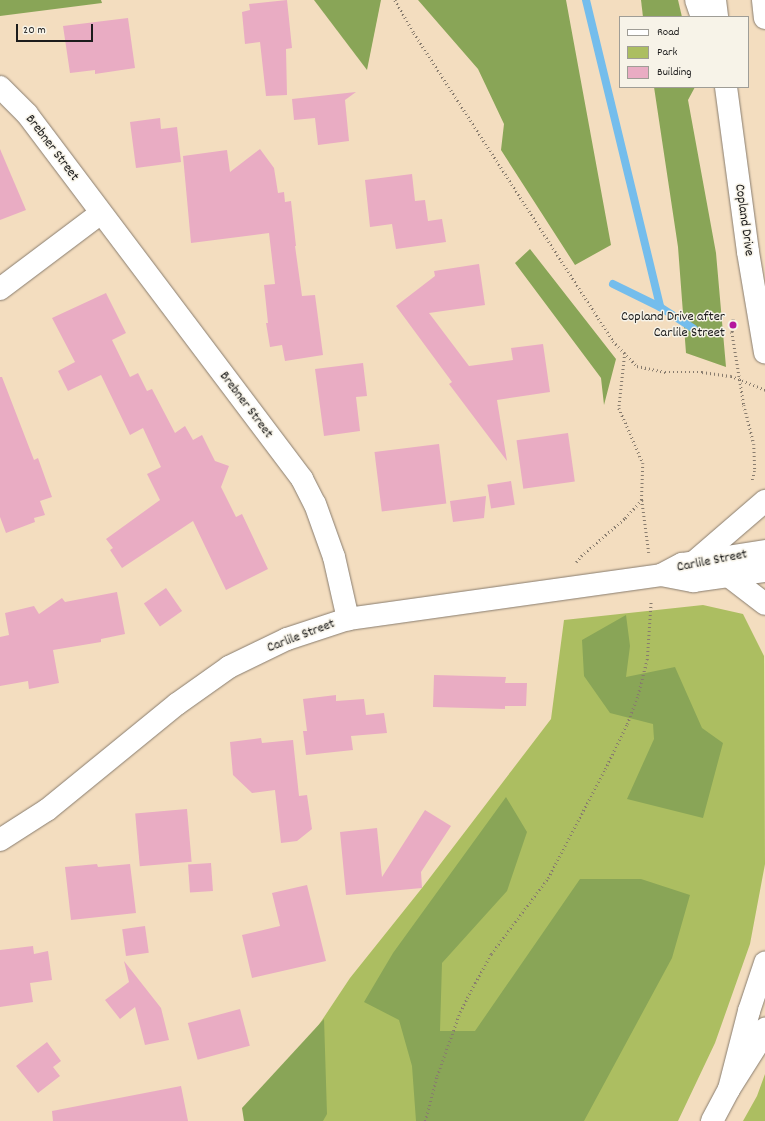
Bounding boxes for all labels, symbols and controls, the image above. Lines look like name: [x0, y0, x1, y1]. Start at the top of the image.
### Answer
scale bar: [18, 16, 95, 42]
legend: [619, 16, 749, 88]
text: 20 m: [23, 22, 46, 39]
text: Road: [657, 24, 679, 41]
text: Park: [657, 44, 677, 61]
text: Building: [657, 64, 692, 81]
street label: Brebner Street: [21, 111, 83, 185]
street label: Copland Drive: [731, 183, 757, 257]
place label: Copland Drive after Carlile Street: [621, 309, 725, 342]
marker: Copland Drive after Carlile Street: [728, 320, 738, 330]
street label: Brebner Street: [215, 368, 277, 442]
street label: Carlile Street: [675, 546, 749, 576]
street label: Carlile Street: [265, 615, 337, 657]

